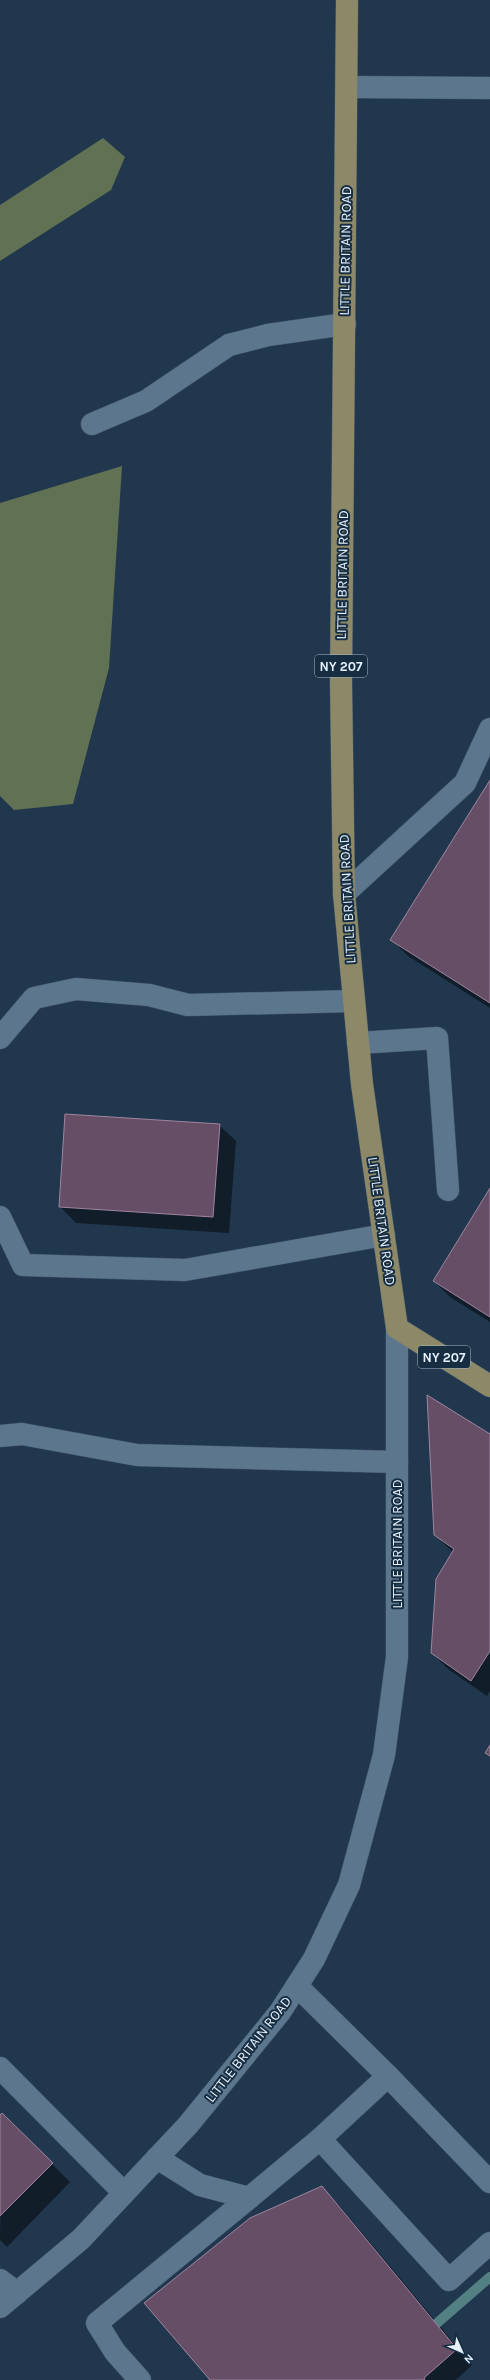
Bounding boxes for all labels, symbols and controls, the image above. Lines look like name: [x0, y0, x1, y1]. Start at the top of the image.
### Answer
street label: LITTLE BRITAIN ROAD: [336, 186, 355, 316]
street label: LITTLE BRITAIN ROAD: [333, 510, 352, 640]
road number: NY 207: [315, 655, 367, 677]
street label: LITTLE BRITAIN ROAD: [336, 834, 359, 964]
street label: LITTLE BRITAIN ROAD: [364, 1156, 399, 1286]
road number: NY 207: [418, 1346, 470, 1368]
street label: LITTLE BRITAIN ROAD: [389, 1479, 406, 1609]
street label: LITTLE BRITAIN ROAD: [202, 1993, 295, 2106]
north arrow: [442, 2332, 482, 2372]
text: N: [461, 2351, 476, 2366]

